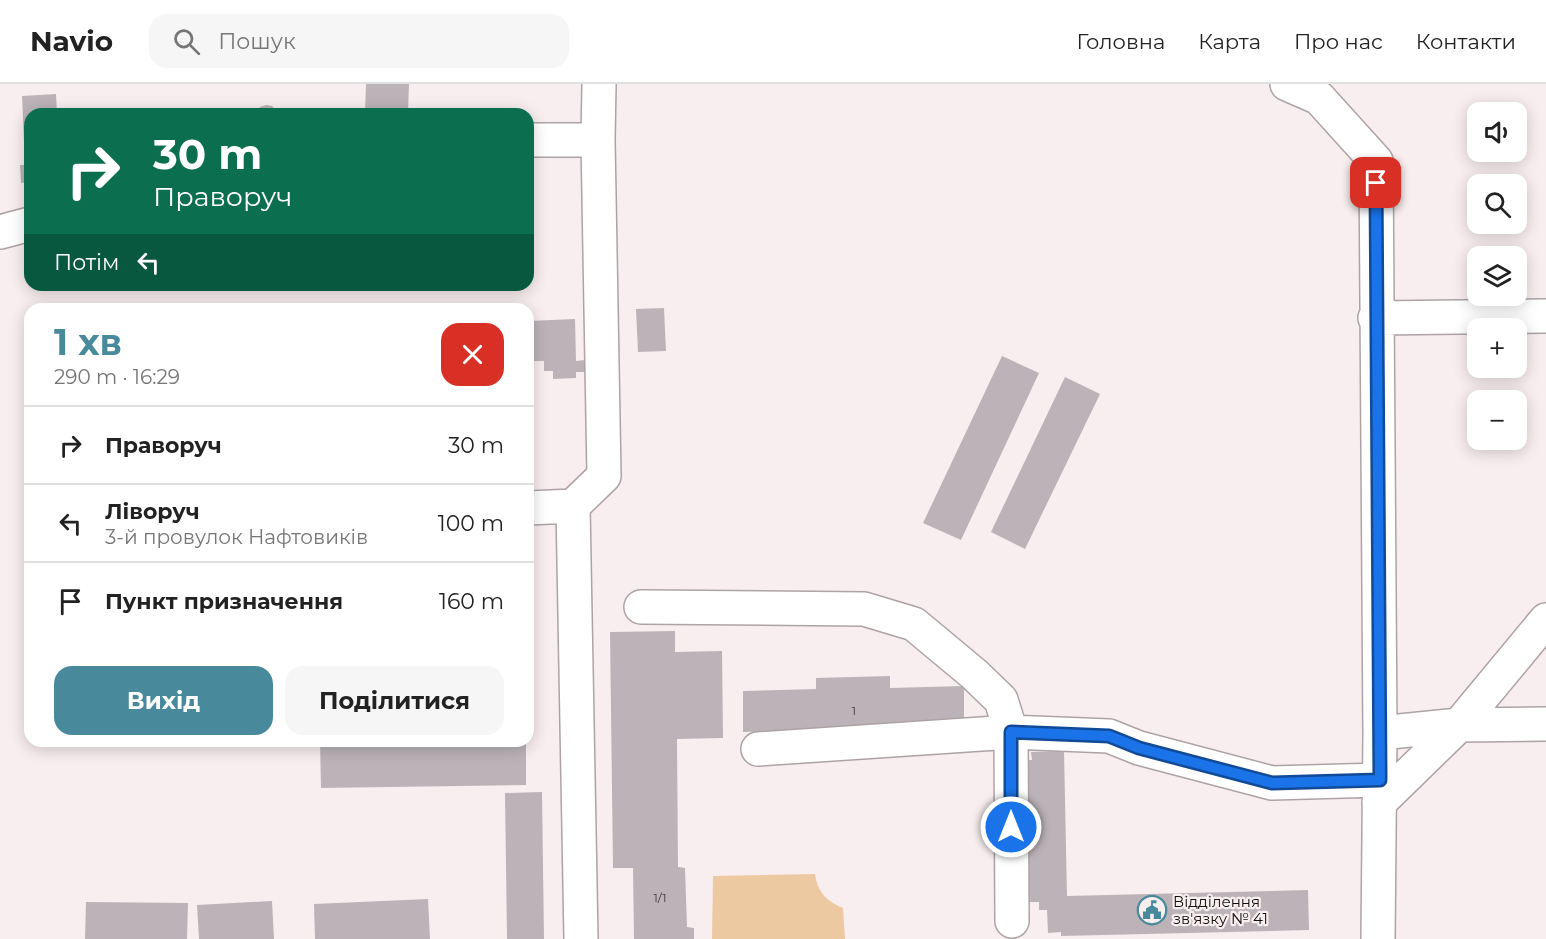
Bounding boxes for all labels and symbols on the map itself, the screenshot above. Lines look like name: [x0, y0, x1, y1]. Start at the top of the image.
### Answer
pin: [1350, 157, 1401, 208]
house number: 1: [852, 703, 856, 718]
position arrow: [979, 795, 1043, 859]
house number: 1/1: [653, 890, 667, 905]
place label: Відділення зв'язку № 41: [1173, 892, 1268, 928]
public building icon: Відділення зв'язку № 41: [1136, 894, 1168, 926]

